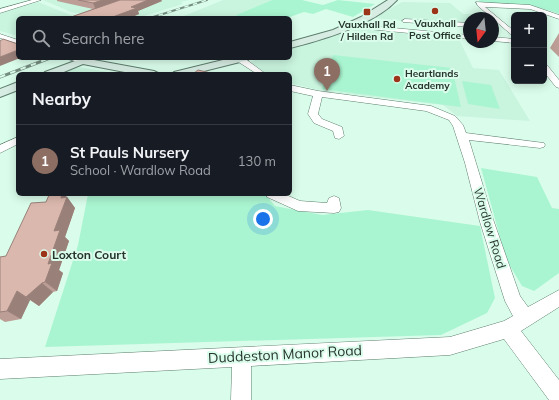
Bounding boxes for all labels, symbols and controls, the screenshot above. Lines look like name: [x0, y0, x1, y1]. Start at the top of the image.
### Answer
marker: Vauxhall Post Office: [430, 6, 440, 16]
marker: Vauxhall Rd / Hilden Rd: [362, 7, 372, 17]
north arrow: [463, 12, 499, 48]
map controls: [511, 12, 547, 84]
button: +: [511, 12, 547, 48]
search box: [16, 16, 292, 60]
place label: Vauxhall Post Office: [409, 17, 461, 42]
place label: Vauxhall Rd / Hilden Rd: [337, 18, 396, 43]
icon: search: [30, 27, 52, 49]
text: Search here: [62, 29, 144, 48]
button: −: [511, 48, 547, 84]
pin: 1: [314, 58, 340, 91]
place label: Heartlands Academy: [405, 67, 458, 92]
marker: Heartlands Academy: [392, 74, 402, 84]
text: Nearby: [32, 88, 91, 109]
text: St Pauls Nursery: [70, 143, 189, 162]
text: 1: [41, 153, 49, 169]
text: 130 m: [238, 153, 276, 169]
text: School · Wardlow Road: [70, 162, 211, 178]
street label: Wardlow Road: [471, 186, 509, 270]
your location: [253, 209, 273, 229]
place label: Loxton Court: [52, 247, 126, 262]
marker: Loxton Court: [39, 249, 49, 259]
street label: Duddeston Manor Road: [208, 341, 362, 367]

